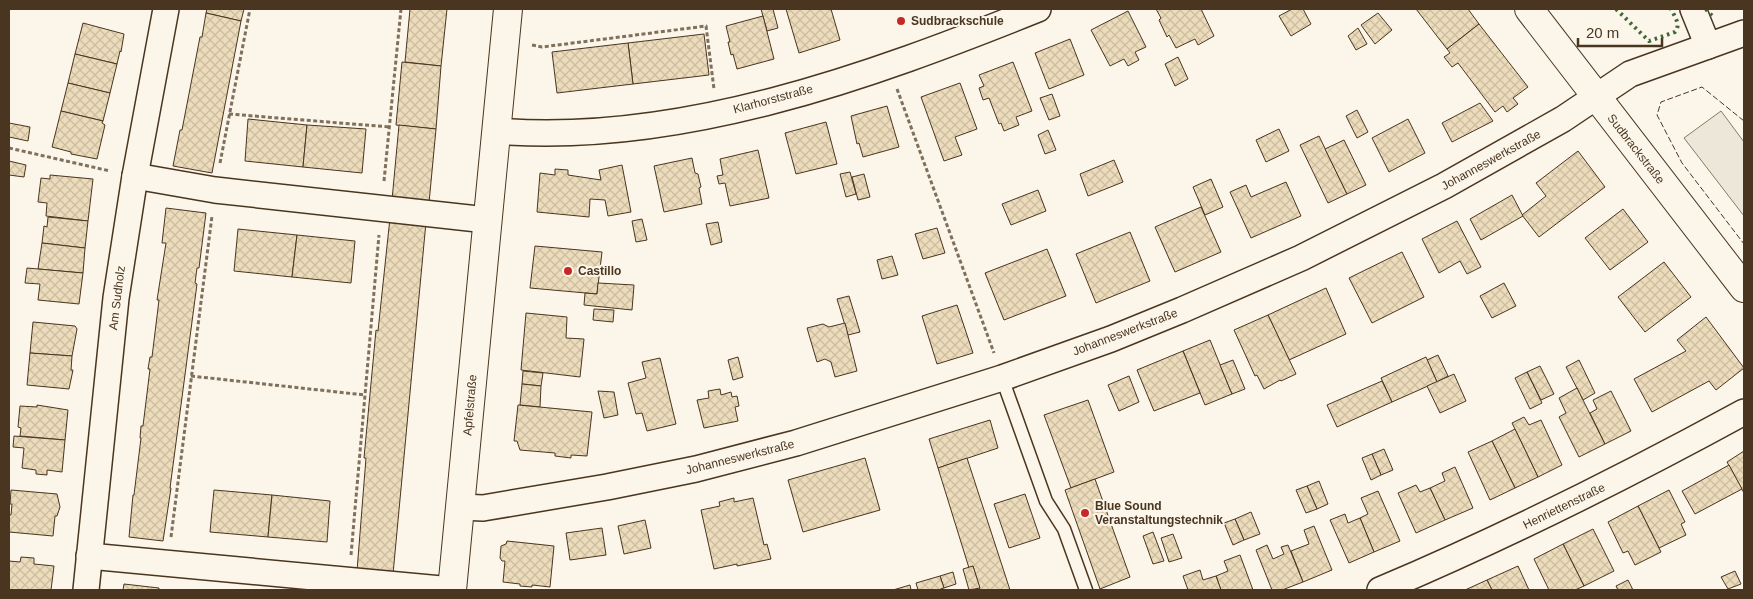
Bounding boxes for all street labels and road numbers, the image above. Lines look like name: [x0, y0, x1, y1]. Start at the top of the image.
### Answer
street label: Klarhorststraße: [732, 82, 815, 116]
street label: Sudbrackstraße: [1604, 111, 1668, 187]
street label: Johanneswerkstraße: [1439, 127, 1543, 193]
street label: Am Sudholz: [106, 265, 128, 331]
street label: Johanneswerkstraße: [1070, 305, 1180, 358]
street label: Apfelstraße: [460, 374, 480, 436]
street label: Johanneswerkstraße: [684, 437, 796, 477]
street label: Henriettenstraße: [1521, 480, 1608, 532]

